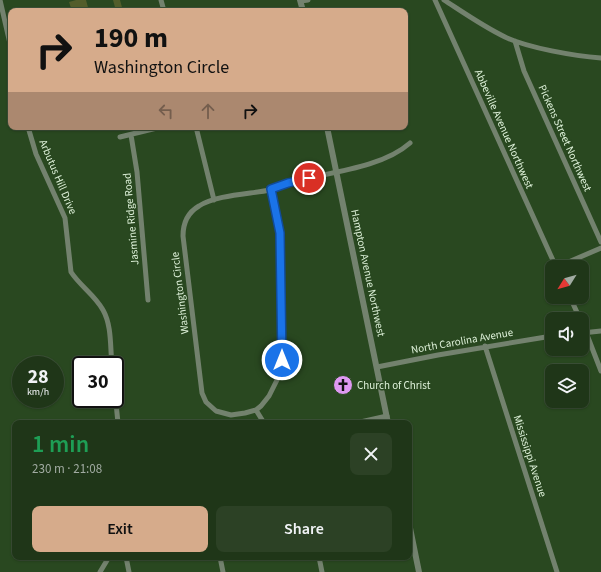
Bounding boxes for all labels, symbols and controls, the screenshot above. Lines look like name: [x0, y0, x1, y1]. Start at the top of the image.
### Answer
text: 190 m: [94, 18, 168, 58]
icon: right: [28, 24, 80, 76]
text: Washington Circle: [94, 55, 229, 80]
street label: Abbeville Avenue Northwest: [471, 67, 537, 191]
street label: Pickens Street Northwest: [535, 82, 595, 194]
icon: left: [155, 100, 177, 122]
icon: ahead: [197, 100, 219, 122]
icon: right: [239, 100, 261, 122]
street label: Arbutus Hill Drive: [35, 137, 81, 217]
pin: [292, 161, 326, 195]
icon: arrive: [298, 167, 320, 189]
street label: Jasmine Ridge Road: [119, 172, 143, 266]
street label: Hampton Avenue Northwest: [347, 208, 389, 338]
street label: Washington Circle: [167, 251, 192, 335]
north arrow: [545, 260, 589, 304]
map controls: [545, 260, 589, 408]
button: sound: [545, 312, 589, 356]
street label: North Carolina Avenue: [410, 325, 515, 357]
position arrow: [261, 339, 303, 381]
speed limit sign: 30: [72, 356, 124, 408]
text: 28: [27, 363, 49, 391]
button: layers: [545, 364, 589, 408]
church icon: Church of Christ: [332, 374, 354, 396]
place label: Church of Christ: [357, 378, 431, 393]
text: km/h: [27, 385, 49, 399]
street label: Mississippi Avenue: [510, 413, 551, 500]
text: 1 min: [32, 427, 89, 462]
button: close: [350, 433, 392, 475]
text: 230 m · 21:08: [32, 460, 102, 478]
button: Exit: [32, 506, 208, 552]
button: Share: [216, 506, 392, 552]

